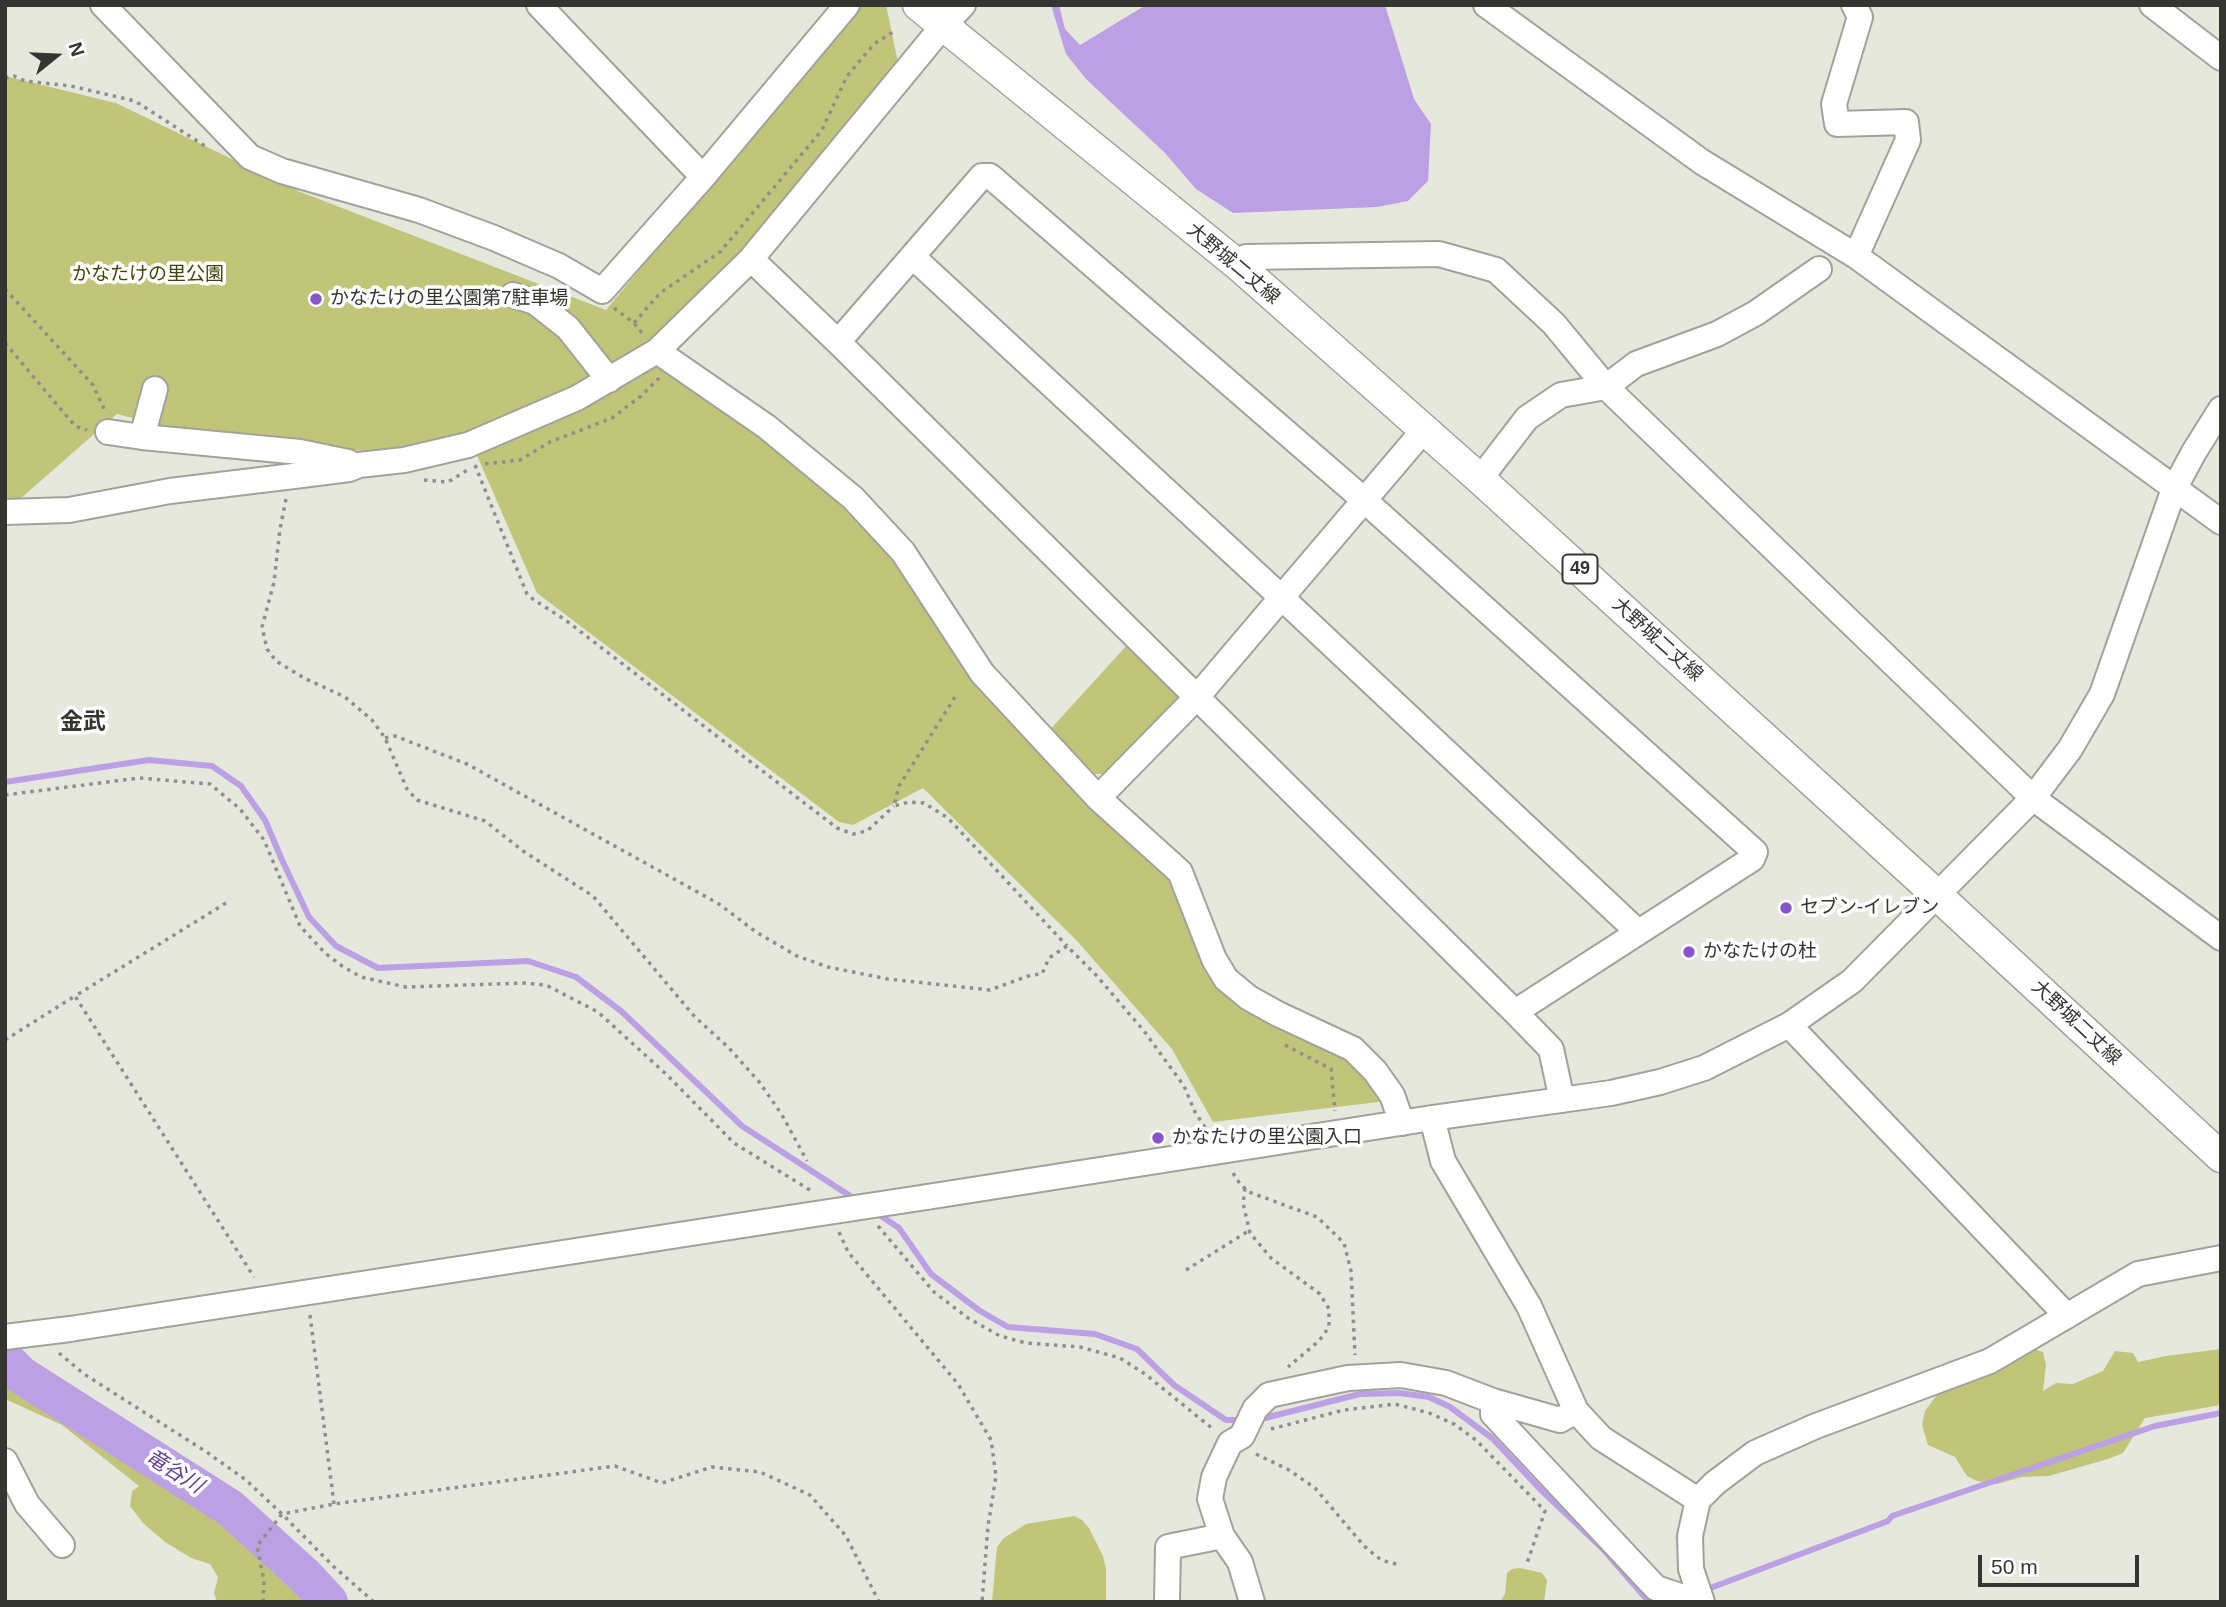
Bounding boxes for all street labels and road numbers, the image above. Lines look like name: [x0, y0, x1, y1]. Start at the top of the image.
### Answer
street label: 大野城二丈線: [1182, 219, 1284, 309]
road number: 49: [1562, 554, 1598, 584]
street label: 大野城二丈線: [1607, 593, 1707, 687]
street label: 大野城二丈線: [2027, 976, 2125, 1070]

